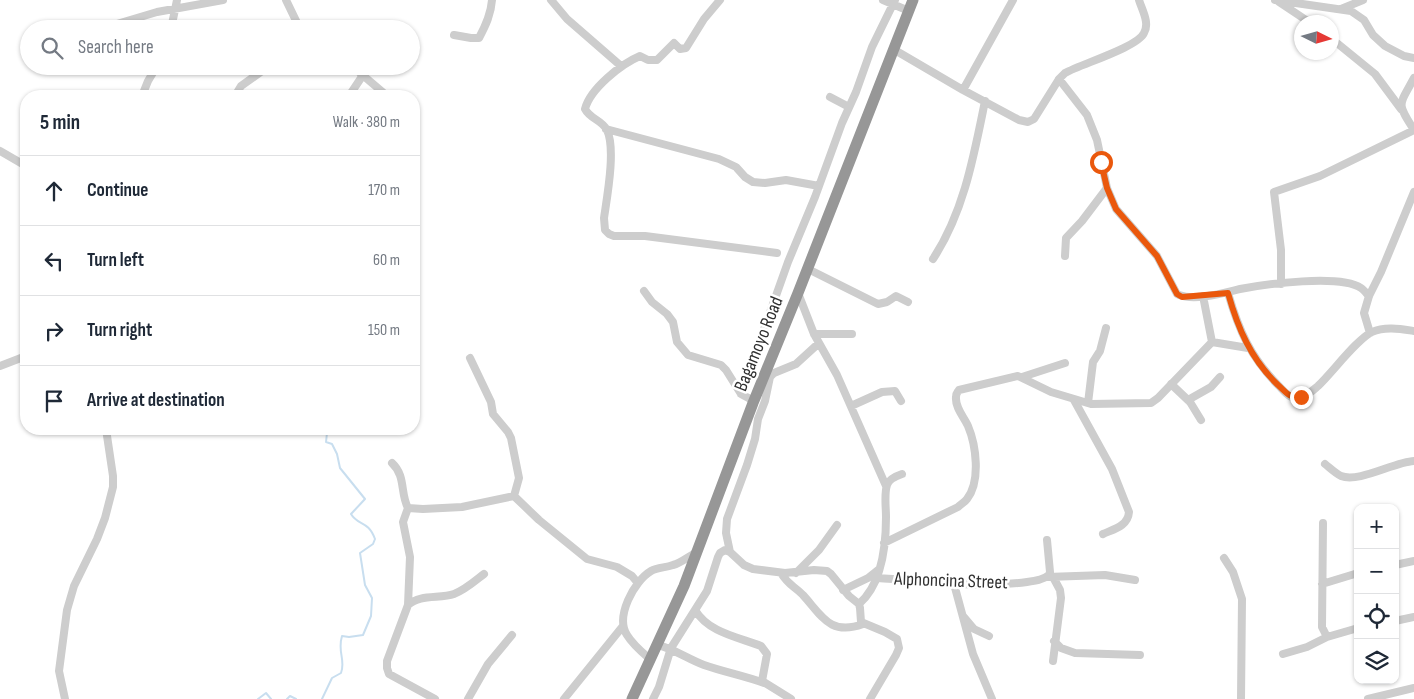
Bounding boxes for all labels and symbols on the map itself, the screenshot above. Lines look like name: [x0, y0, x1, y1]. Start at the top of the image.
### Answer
north arrow: [1294, 15, 1339, 60]
route start: [1090, 151, 1113, 174]
street label: Bagamoyo Road: [730, 293, 788, 395]
route end: [1290, 386, 1313, 409]
street label: Alphoncina Street: [893, 567, 1008, 594]

